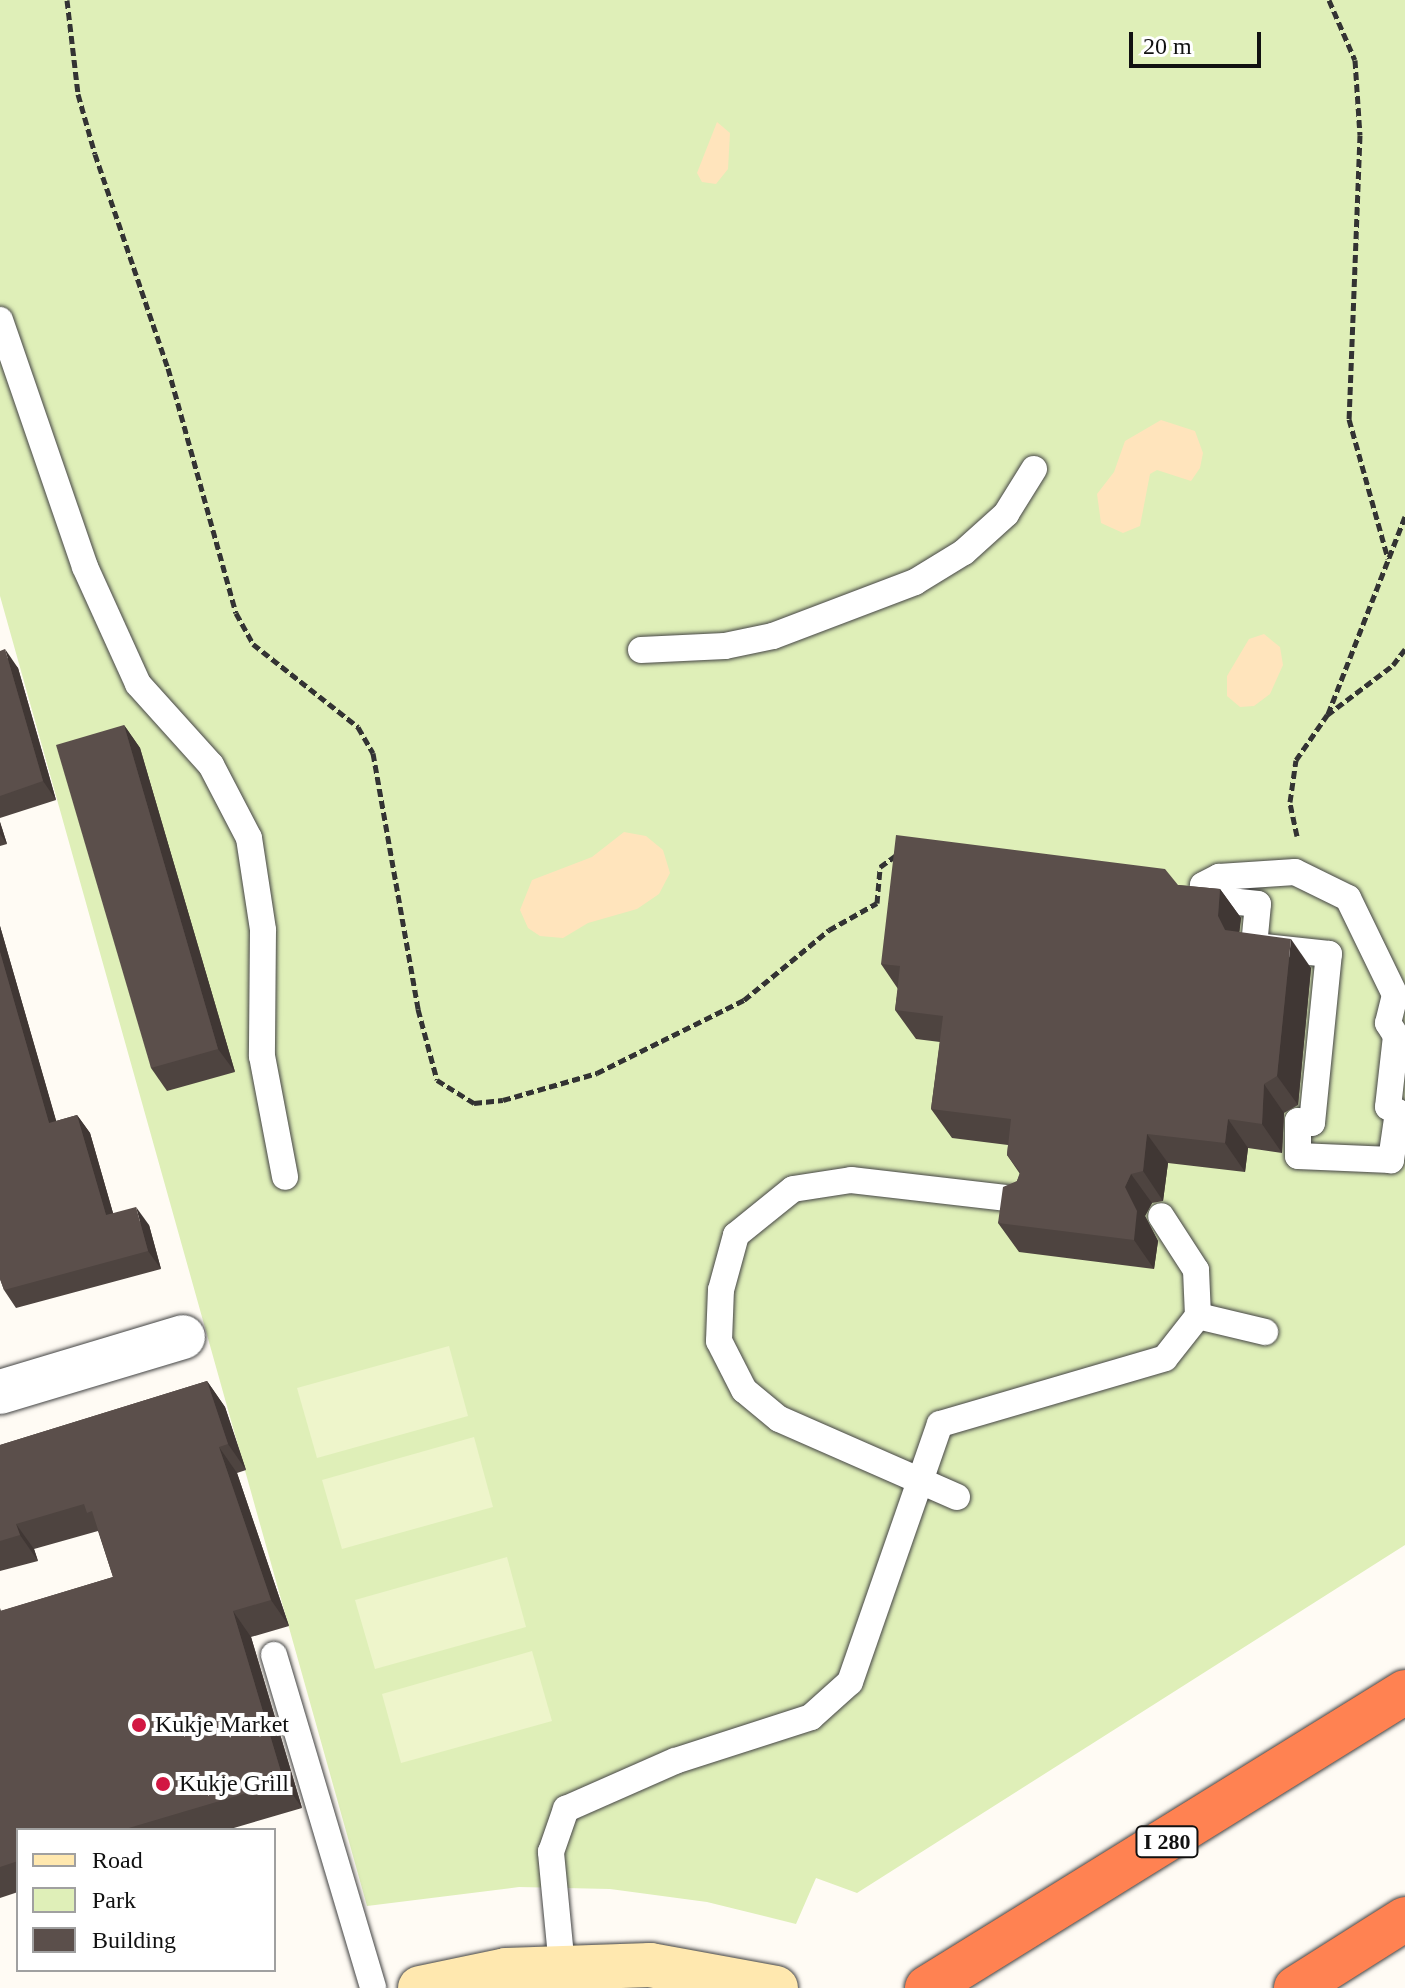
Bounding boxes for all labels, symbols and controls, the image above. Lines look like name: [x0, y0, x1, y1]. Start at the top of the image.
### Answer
scale bar: [1133, 16, 1265, 66]
text: 20 m: [1143, 33, 1192, 59]
place label: Kukje Market: [155, 1711, 289, 1739]
marker: Kukje Market: [130, 1716, 148, 1734]
place label: Kukje Grill: [179, 1770, 289, 1798]
marker: Kukje Grill: [154, 1775, 172, 1793]
road number: I 280: [1135, 1824, 1199, 1860]
legend: [16, 1828, 276, 1972]
text: Road: [92, 1847, 143, 1873]
text: Park: [92, 1887, 136, 1913]
text: Building: [92, 1927, 176, 1953]

